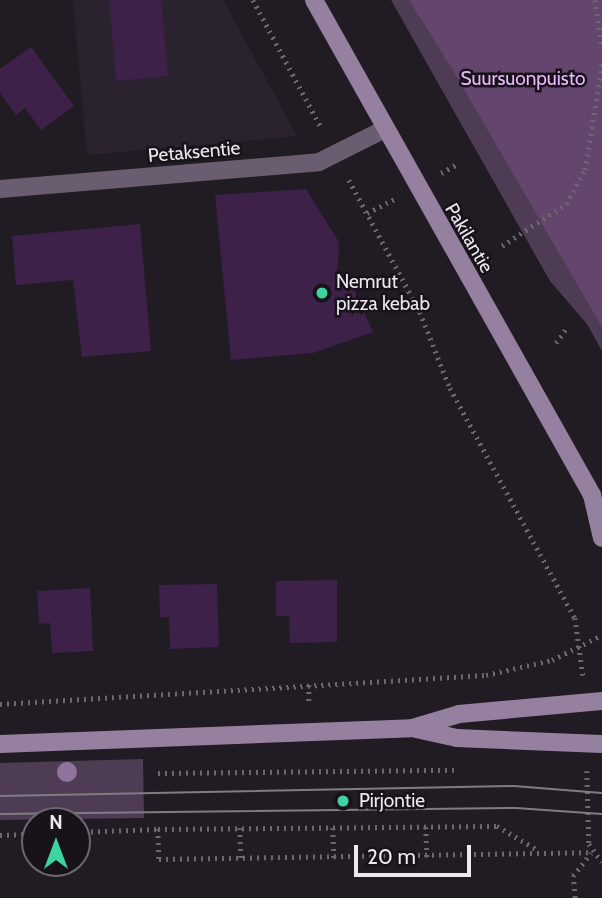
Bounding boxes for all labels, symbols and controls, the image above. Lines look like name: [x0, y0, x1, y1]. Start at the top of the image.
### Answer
park label: Suursuonpuisto: [460, 68, 586, 90]
street label: Petaksentie: [147, 137, 241, 167]
street label: Pakilantie: [440, 199, 498, 277]
place label: Nemrut pizza kebab: [336, 271, 430, 315]
marker: Nemrut pizza kebab: [314, 285, 330, 301]
place label: Pirjontie: [359, 790, 425, 812]
marker: Pirjontie: [333, 791, 353, 811]
north arrow: [21, 807, 91, 877]
text: N: [49, 811, 63, 834]
scale bar: [357, 832, 474, 876]
text: 20 m: [367, 844, 416, 869]

